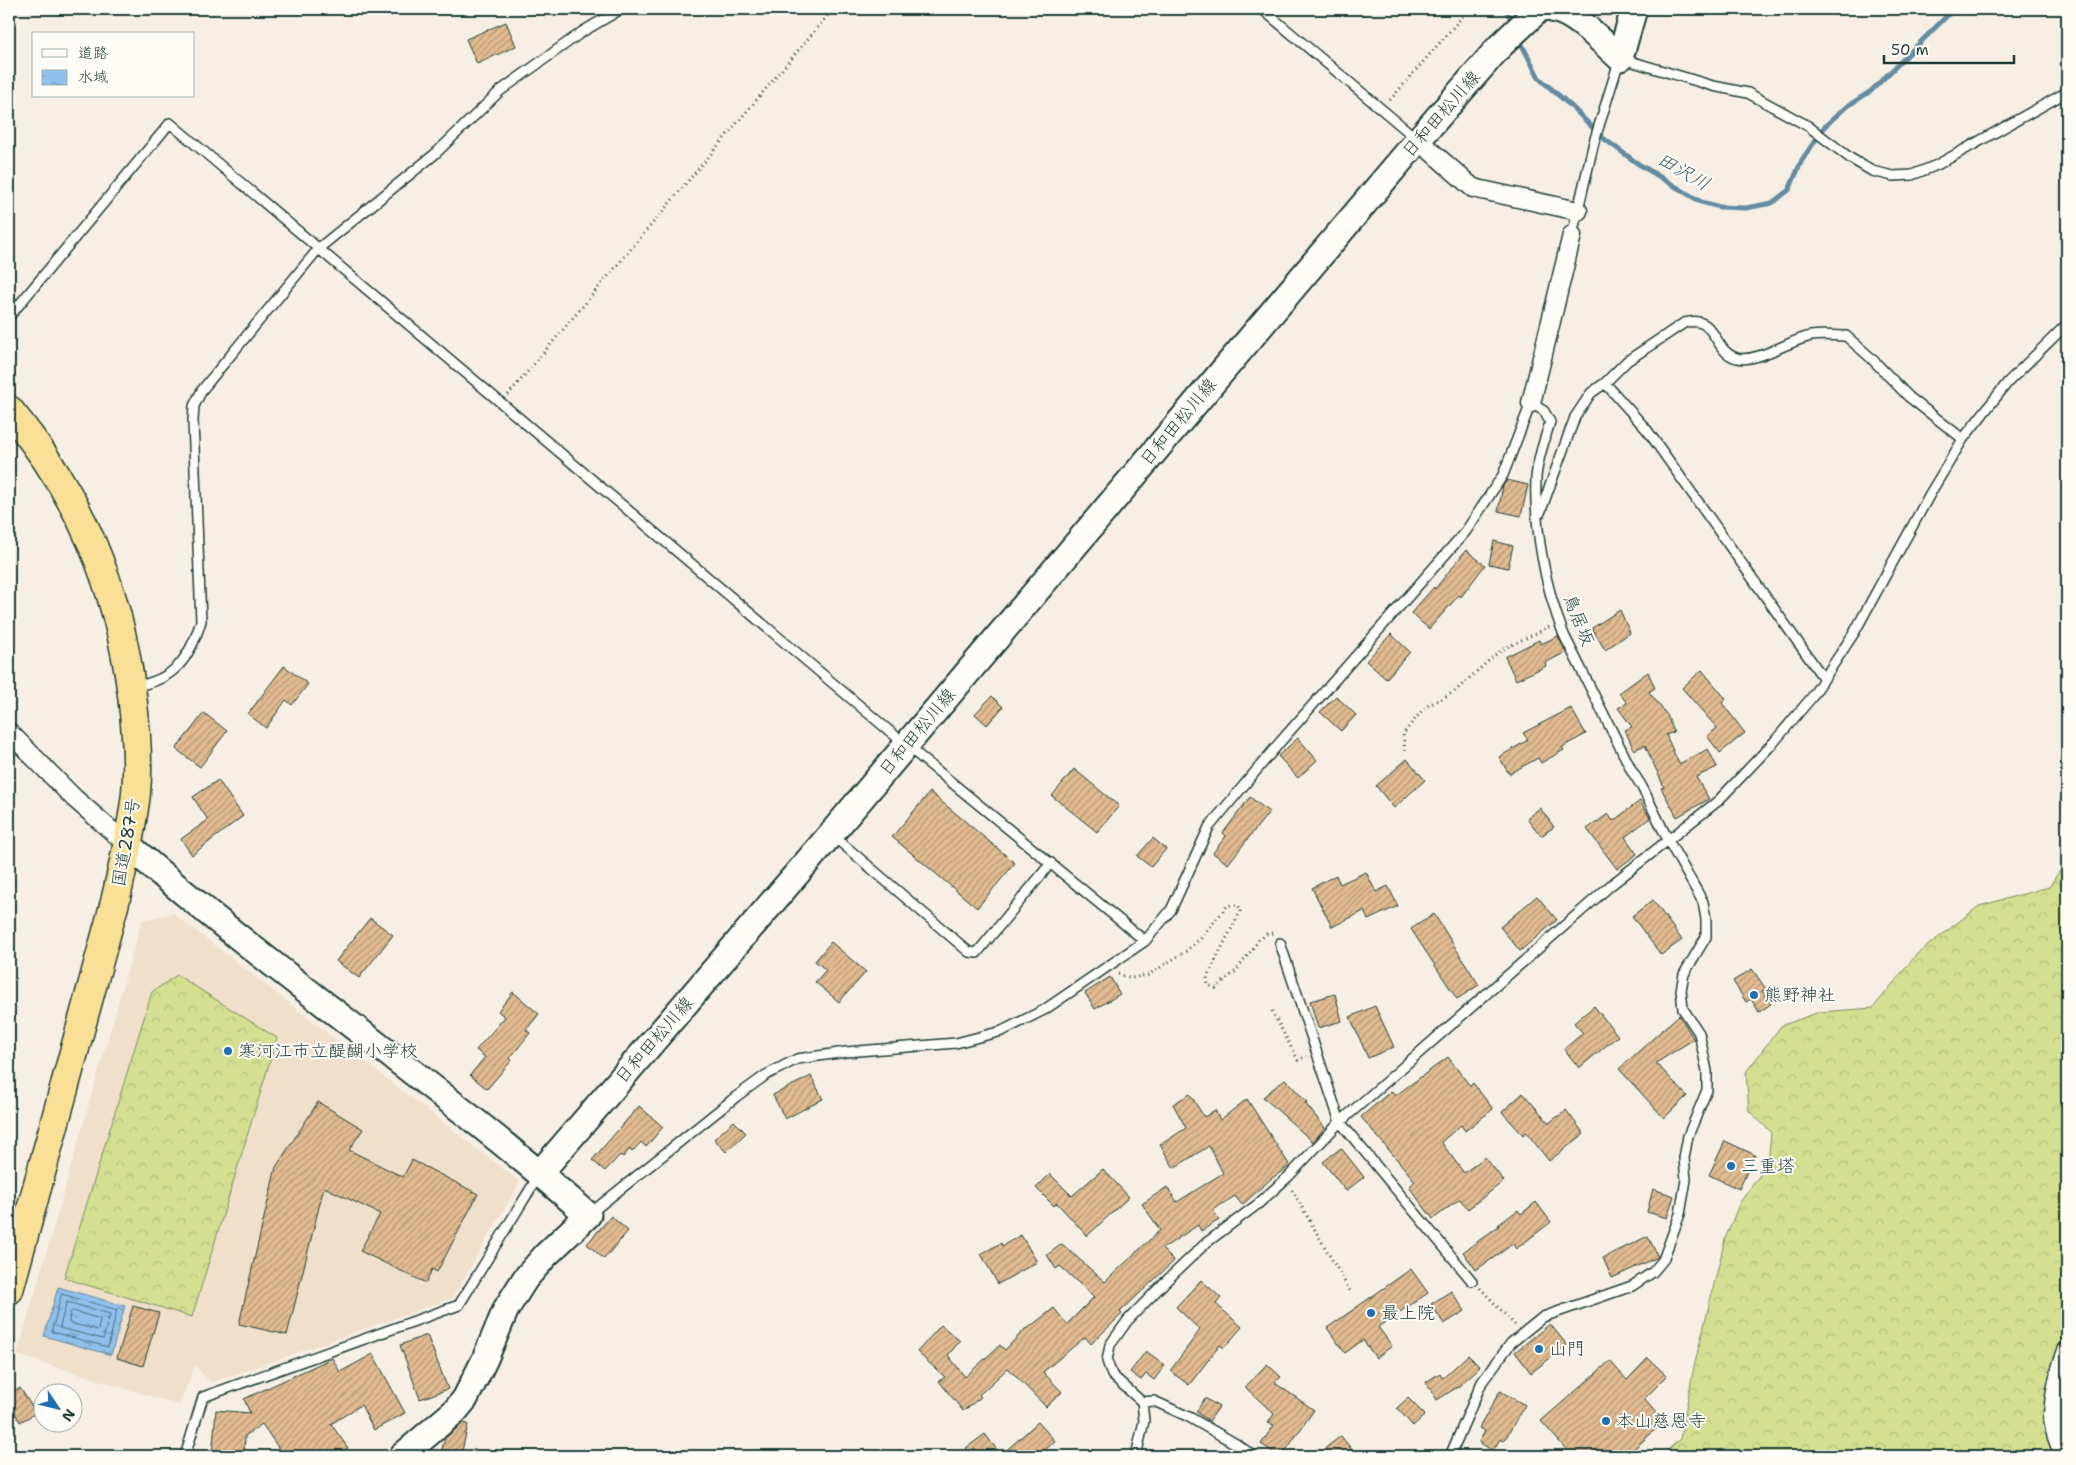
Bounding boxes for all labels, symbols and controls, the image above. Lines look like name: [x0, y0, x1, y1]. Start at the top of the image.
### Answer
legend: [32, 32, 195, 98]
scale bar: [1884, 32, 2014, 64]
text: 50 m: [1891, 40, 1929, 60]
text: 道路: [78, 43, 108, 63]
street label: 日和田松川線: [1397, 65, 1485, 163]
text: 水域: [78, 67, 108, 87]
water label: 田沢川: [1653, 146, 1715, 197]
street label: 日和田松川線: [1134, 373, 1222, 471]
street label: 鳥居坂: [1558, 590, 1600, 650]
street label: 日和田松川線: [873, 683, 961, 781]
street label: 国道287号: [106, 796, 146, 888]
place label: 熊野神社: [1764, 983, 1836, 1007]
marker: 熊野神社: [1748, 989, 1760, 1001]
street label: 日和田松川線: [610, 991, 698, 1089]
place label: 寒河江市立醍醐小学校: [238, 1039, 418, 1063]
marker: 寒河江市立醍醐小学校: [222, 1045, 234, 1057]
place label: 三重塔: [1741, 1154, 1795, 1178]
marker: 三重塔: [1725, 1160, 1737, 1172]
place label: 最上院: [1381, 1301, 1435, 1325]
marker: 最上院: [1365, 1307, 1377, 1319]
place label: 山門: [1549, 1337, 1585, 1361]
marker: 山門: [1533, 1343, 1545, 1355]
north arrow: [32, 1382, 82, 1432]
text: N: [58, 1406, 79, 1425]
place label: 本山慈恩寺: [1616, 1409, 1706, 1433]
marker: 本山慈恩寺: [1600, 1415, 1612, 1427]

